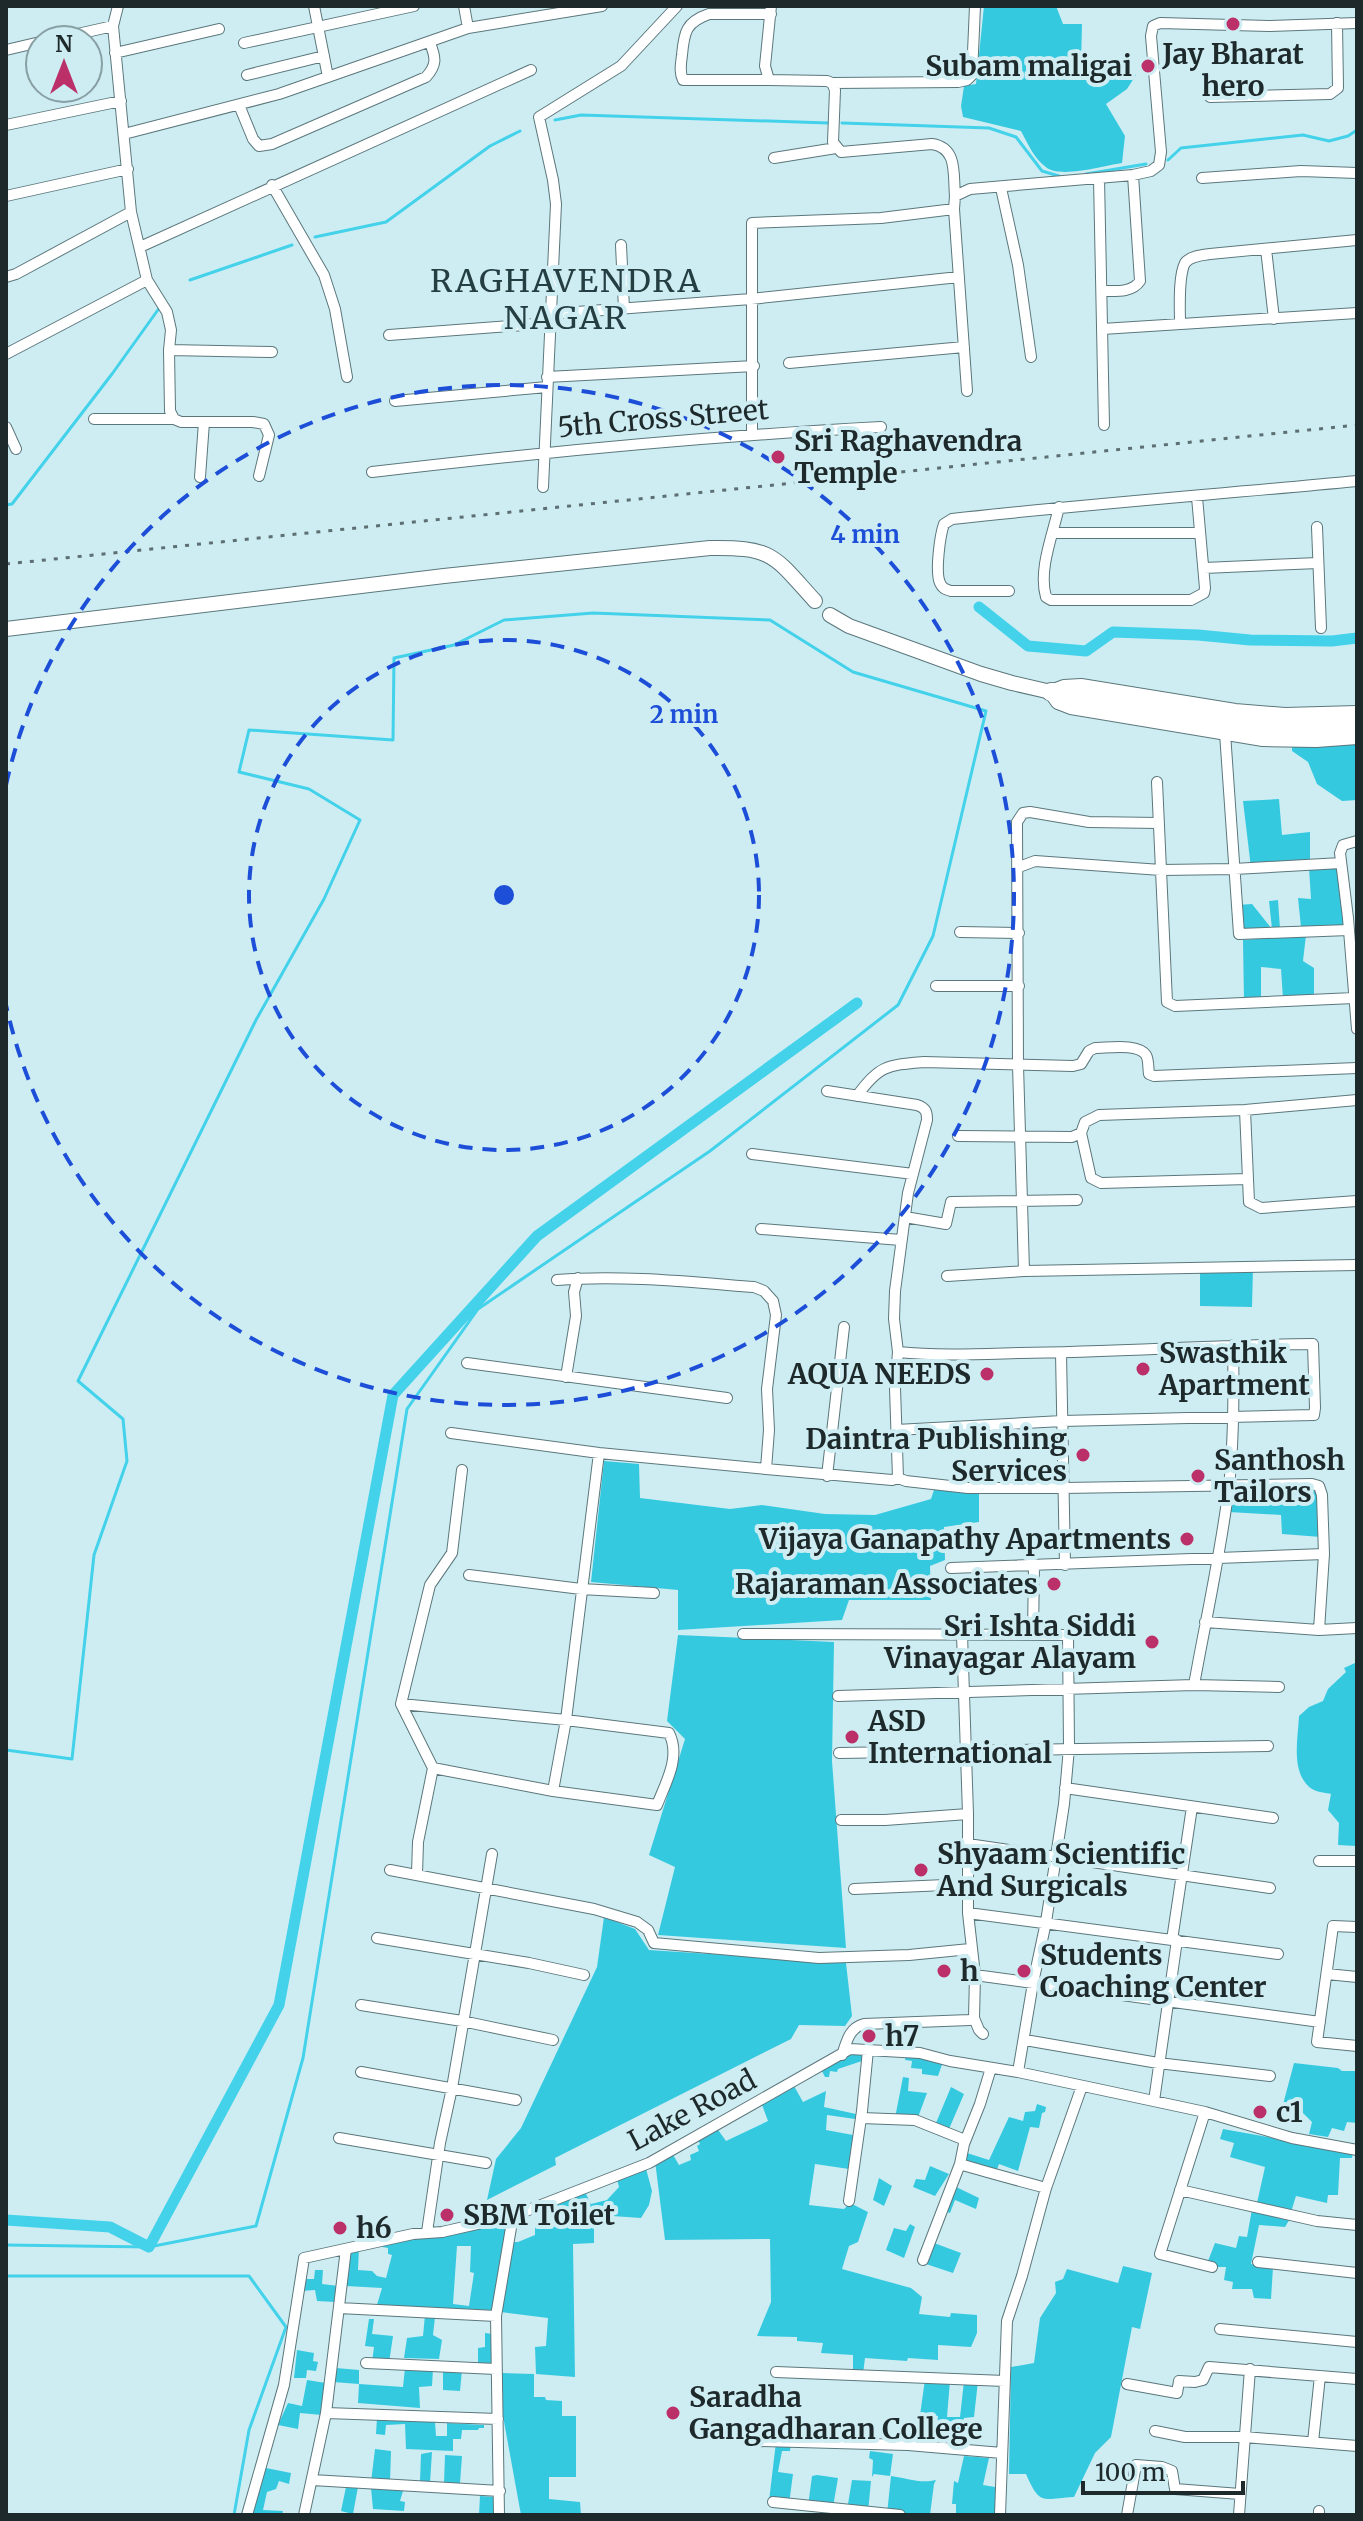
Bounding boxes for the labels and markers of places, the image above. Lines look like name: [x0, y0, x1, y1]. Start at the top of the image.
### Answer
marker: Jay Bharat hero: [1224, 15, 1242, 33]
place label: Jay Bharat hero: [1161, 36, 1304, 104]
place label: Subam maligai: [925, 48, 1132, 84]
marker: Subam maligai: [1139, 57, 1157, 75]
place label: Sri Raghavendra Temple: [794, 423, 1023, 491]
marker: Sri Raghavendra Temple: [769, 448, 787, 466]
centre of rings: [490, 881, 518, 909]
place label: Swasthik Apartment: [1158, 1335, 1310, 1403]
place label: AQUA NEEDS: [787, 1356, 971, 1392]
marker: Swasthik Apartment: [1134, 1360, 1152, 1378]
marker: AQUA NEEDS: [978, 1365, 996, 1383]
place label: Daintra Publishing Services: [805, 1421, 1067, 1489]
place label: Santhosh Tailors: [1214, 1442, 1345, 1510]
marker: Daintra Publishing Services: [1074, 1446, 1092, 1464]
marker: Santhosh Tailors: [1189, 1467, 1207, 1485]
place label: Vijaya Ganapathy Apartments: [758, 1521, 1171, 1557]
marker: Vijaya Ganapathy Apartments: [1178, 1530, 1196, 1548]
place label: Rajaraman Associates: [735, 1566, 1038, 1602]
marker: Rajaraman Associates: [1045, 1575, 1063, 1593]
place label: Sri Ishta Siddi Vinayagar Alayam: [883, 1608, 1136, 1676]
marker: Sri Ishta Siddi Vinayagar Alayam: [1143, 1633, 1161, 1651]
place label: ASD International: [867, 1703, 1052, 1771]
marker: ASD International: [843, 1728, 861, 1746]
place label: Shyaam Scientific And Surgicals: [936, 1836, 1185, 1904]
marker: Shyaam Scientific And Surgicals: [912, 1861, 930, 1879]
place label: Students Coaching Center: [1040, 1937, 1266, 2005]
place label: h: [960, 1953, 979, 1989]
marker: h: [935, 1962, 953, 1980]
marker: Students Coaching Center: [1015, 1962, 1033, 1980]
place label: h7: [885, 2018, 919, 2054]
marker: h7: [860, 2027, 878, 2045]
place label: c1: [1276, 2094, 1303, 2130]
marker: c1: [1251, 2103, 1269, 2121]
place label: SBM Toilet: [463, 2197, 615, 2233]
marker: SBM Toilet: [438, 2206, 456, 2224]
place label: h6: [356, 2210, 392, 2246]
marker: h6: [331, 2219, 349, 2237]
place label: Saradha Gangadharan College: [689, 2379, 983, 2447]
marker: Saradha Gangadharan College: [664, 2404, 682, 2422]

